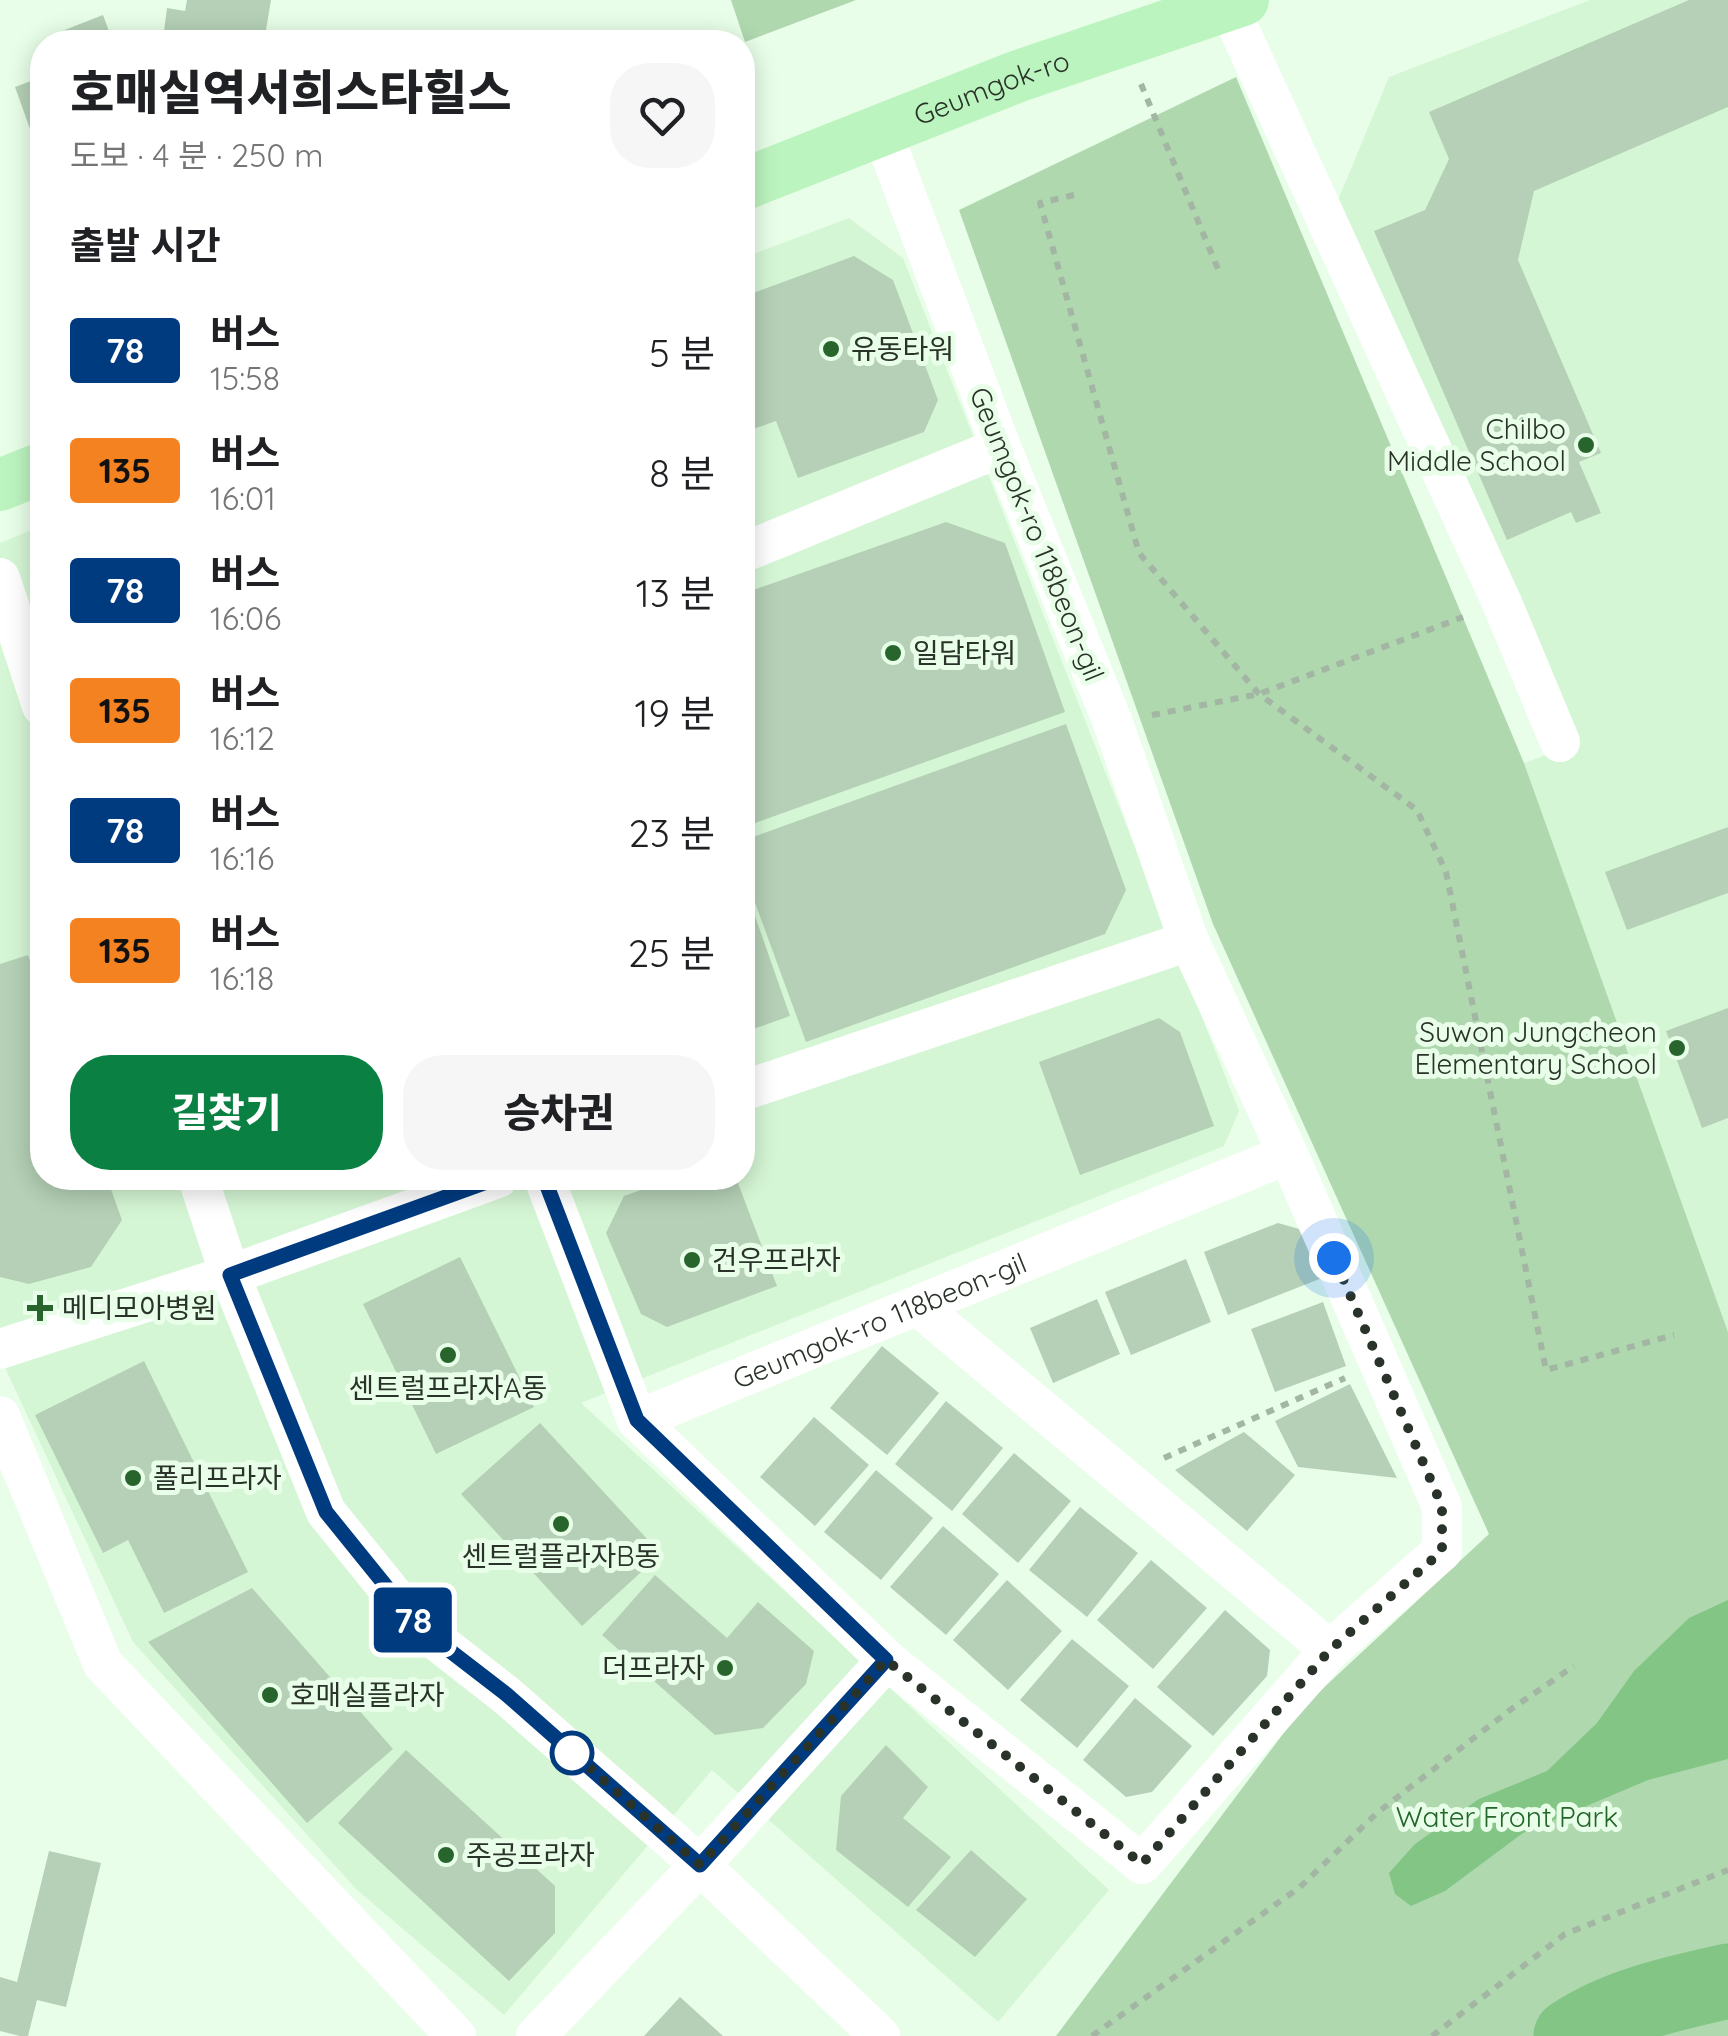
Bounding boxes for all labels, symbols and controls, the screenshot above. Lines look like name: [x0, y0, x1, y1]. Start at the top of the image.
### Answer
street label: Geumgok-ro: [909, 42, 1074, 133]
text: 호매실역서희스타힐스: [70, 62, 512, 122]
button: heart: [610, 63, 715, 168]
text: 도보 · 4 분 · 250 m: [70, 135, 323, 175]
text: 출발 시간: [70, 221, 220, 269]
text: 버스: [210, 309, 280, 357]
text: 78: [106, 328, 144, 372]
text: 5 분: [649, 329, 715, 377]
place label: 유동타워: [851, 331, 954, 366]
marker: 유동타워: [820, 338, 842, 360]
text: 15:58: [210, 358, 280, 398]
street label: Geumgok-ro 118beon-gil: [962, 382, 1112, 686]
place label: Chilbo Middle School: [1387, 411, 1566, 478]
text: 버스: [210, 429, 280, 477]
marker: Chilbo Middle School: [1575, 434, 1597, 456]
text: 135: [99, 448, 151, 492]
text: 8 분: [649, 449, 715, 497]
text: 16:01: [210, 478, 276, 518]
text: 버스: [210, 549, 280, 597]
text: 78: [106, 568, 144, 612]
text: 13 분: [636, 569, 715, 617]
text: 16:06: [210, 598, 281, 638]
place label: 일담타워: [913, 635, 1016, 670]
marker: 일담타워: [882, 642, 904, 664]
text: 버스: [210, 669, 280, 717]
text: 135: [99, 688, 151, 732]
text: 19 분: [634, 689, 715, 737]
text: 16:12: [210, 718, 275, 758]
text: 버스: [210, 789, 280, 837]
text: 78: [106, 808, 144, 852]
text: 23 분: [629, 809, 715, 857]
text: 16:16: [210, 838, 274, 878]
text: 버스: [210, 909, 280, 957]
text: 135: [99, 928, 151, 972]
text: 25 분: [628, 929, 715, 977]
text: 16:18: [210, 958, 274, 998]
place label: Suwon Jungcheon Elementary School: [1414, 1014, 1657, 1081]
marker: Suwon Jungcheon Elementary School: [1666, 1037, 1688, 1059]
button: 길찾기: [70, 1055, 383, 1170]
button: 승차권: [403, 1055, 715, 1170]
your location: [1309, 1233, 1359, 1283]
place label: 건우프라자: [712, 1242, 841, 1277]
street label: Geumgok-ro 118beon-gil: [727, 1245, 1031, 1396]
marker: 건우프라자: [681, 1249, 703, 1271]
place label: 메디모아병원: [62, 1290, 217, 1325]
marker: 메디모아병원: [27, 1295, 53, 1321]
marker: 센트럴프라자A동: [437, 1344, 459, 1366]
place label: 센트럴프라자A동: [349, 1370, 547, 1405]
place label: 폴리프라자: [153, 1460, 282, 1495]
marker: 폴리프라자: [122, 1467, 144, 1489]
marker: 센트럴플라자B동: [550, 1513, 572, 1535]
place label: 센트럴플라자B동: [462, 1538, 660, 1573]
line badge: 78: [368, 1588, 458, 1652]
text: 78: [394, 1598, 432, 1642]
place label: 더프라자: [602, 1650, 705, 1685]
marker: 더프라자: [714, 1657, 736, 1679]
place label: 호매실플라자: [290, 1677, 445, 1712]
marker: 호매실플라자: [259, 1684, 281, 1706]
unlabelled marker: [551, 1732, 593, 1774]
park label: Water Front Park: [1396, 1799, 1618, 1834]
place label: 주공프라자: [466, 1837, 595, 1872]
marker: 주공프라자: [435, 1844, 457, 1866]

